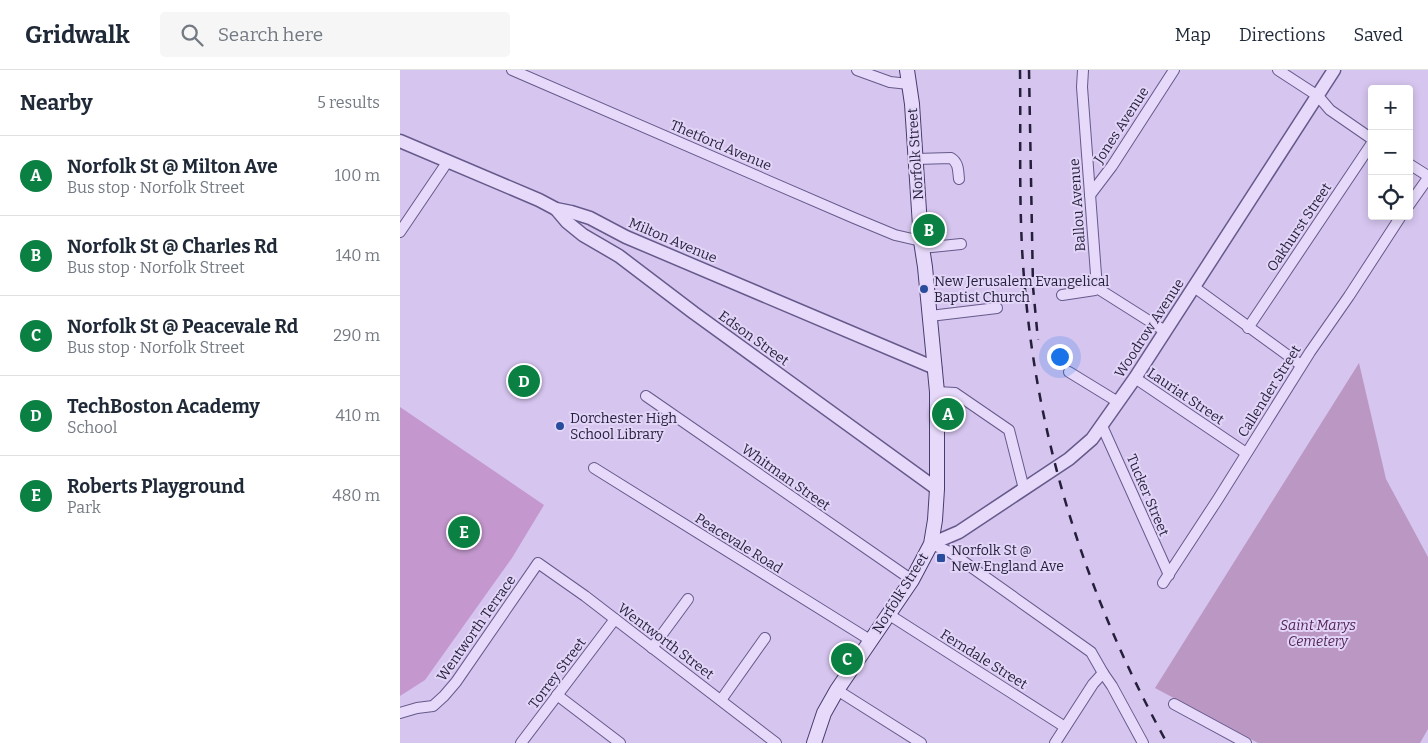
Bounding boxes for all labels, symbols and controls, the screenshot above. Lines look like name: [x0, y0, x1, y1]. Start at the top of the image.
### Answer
search box: [160, 12, 510, 57]
text: Gridwalk: [25, 21, 130, 49]
icon: search: [178, 21, 206, 49]
text: Search here: [218, 23, 323, 46]
text: Map: [1175, 24, 1211, 46]
text: Directions: [1239, 24, 1326, 46]
text: Saved: [1354, 24, 1403, 46]
street label: Jones Avenue: [1090, 84, 1152, 168]
map controls: [1368, 85, 1413, 220]
button: +: [1368, 85, 1413, 130]
text: Nearby: [20, 90, 93, 116]
text: 5 results: [317, 93, 380, 112]
street label: Norfolk Street: [904, 107, 927, 200]
street label: Thetford Avenue: [668, 116, 774, 174]
button: −: [1368, 130, 1413, 175]
text: Norfolk St @ Milton Ave: [67, 155, 278, 178]
street label: Ballou Avenue: [1066, 158, 1089, 252]
text: A: [30, 166, 42, 185]
text: 100 m: [335, 166, 380, 185]
button: locate: [1368, 175, 1413, 220]
text: Bus stop · Norfolk Street: [67, 178, 245, 197]
street label: Oakhurst Street: [1264, 180, 1335, 275]
pin: B: [913, 211, 945, 249]
street label: Milton Avenue: [626, 214, 720, 267]
text: Norfolk St @ Charles Rd: [67, 235, 278, 258]
text: B: [31, 246, 41, 265]
text: 140 m: [335, 246, 380, 265]
text: Bus stop · Norfolk Street: [67, 258, 245, 277]
place label: New Jerusalem Evangelical Baptist Church: [934, 273, 1109, 306]
street label: Woodrow Avenue: [1111, 276, 1188, 381]
marker: New Jerusalem Evangelical Baptist Church: [918, 283, 930, 295]
street label: Edson Street: [715, 307, 792, 370]
text: Norfolk St @ Peacevale Rd: [67, 315, 298, 338]
text: C: [31, 326, 41, 345]
text: 290 m: [333, 326, 380, 345]
text: Bus stop · Norfolk Street: [67, 338, 245, 357]
street label: Callender Street: [1234, 342, 1305, 440]
your location: [1047, 344, 1073, 370]
pin: D: [508, 362, 540, 400]
street label: Lauriat Street: [1144, 365, 1227, 428]
text: TechBoston Academy: [67, 395, 260, 418]
pin: A: [932, 395, 964, 433]
text: D: [30, 406, 42, 425]
text: 410 m: [335, 406, 380, 425]
place label: Dorchester High School Library: [570, 410, 677, 443]
text: School: [67, 418, 117, 437]
marker: Dorchester High School Library: [554, 420, 566, 432]
street label: Whitman Street: [738, 441, 833, 514]
street label: Tucker Street: [1123, 452, 1172, 539]
text: Roberts Playground: [67, 475, 245, 498]
text: E: [31, 486, 41, 505]
text: 480 m: [332, 486, 380, 505]
text: Park: [67, 498, 101, 517]
street label: Peacevale Road: [692, 510, 786, 577]
pin: E: [448, 513, 480, 551]
place label: Norfolk St @ New England Ave: [951, 542, 1064, 575]
street label: Norfolk Street: [869, 550, 932, 637]
marker: Norfolk St @ New England Ave: [935, 552, 947, 564]
street label: Wentworth Terrace: [433, 572, 519, 685]
street label: Wentworth Street: [614, 600, 717, 683]
park label: Saint Marys Cemetery: [1280, 617, 1356, 650]
street label: Ferndale Street: [937, 626, 1030, 693]
street label: Torrey Street: [525, 634, 590, 712]
pin: C: [831, 640, 863, 678]

